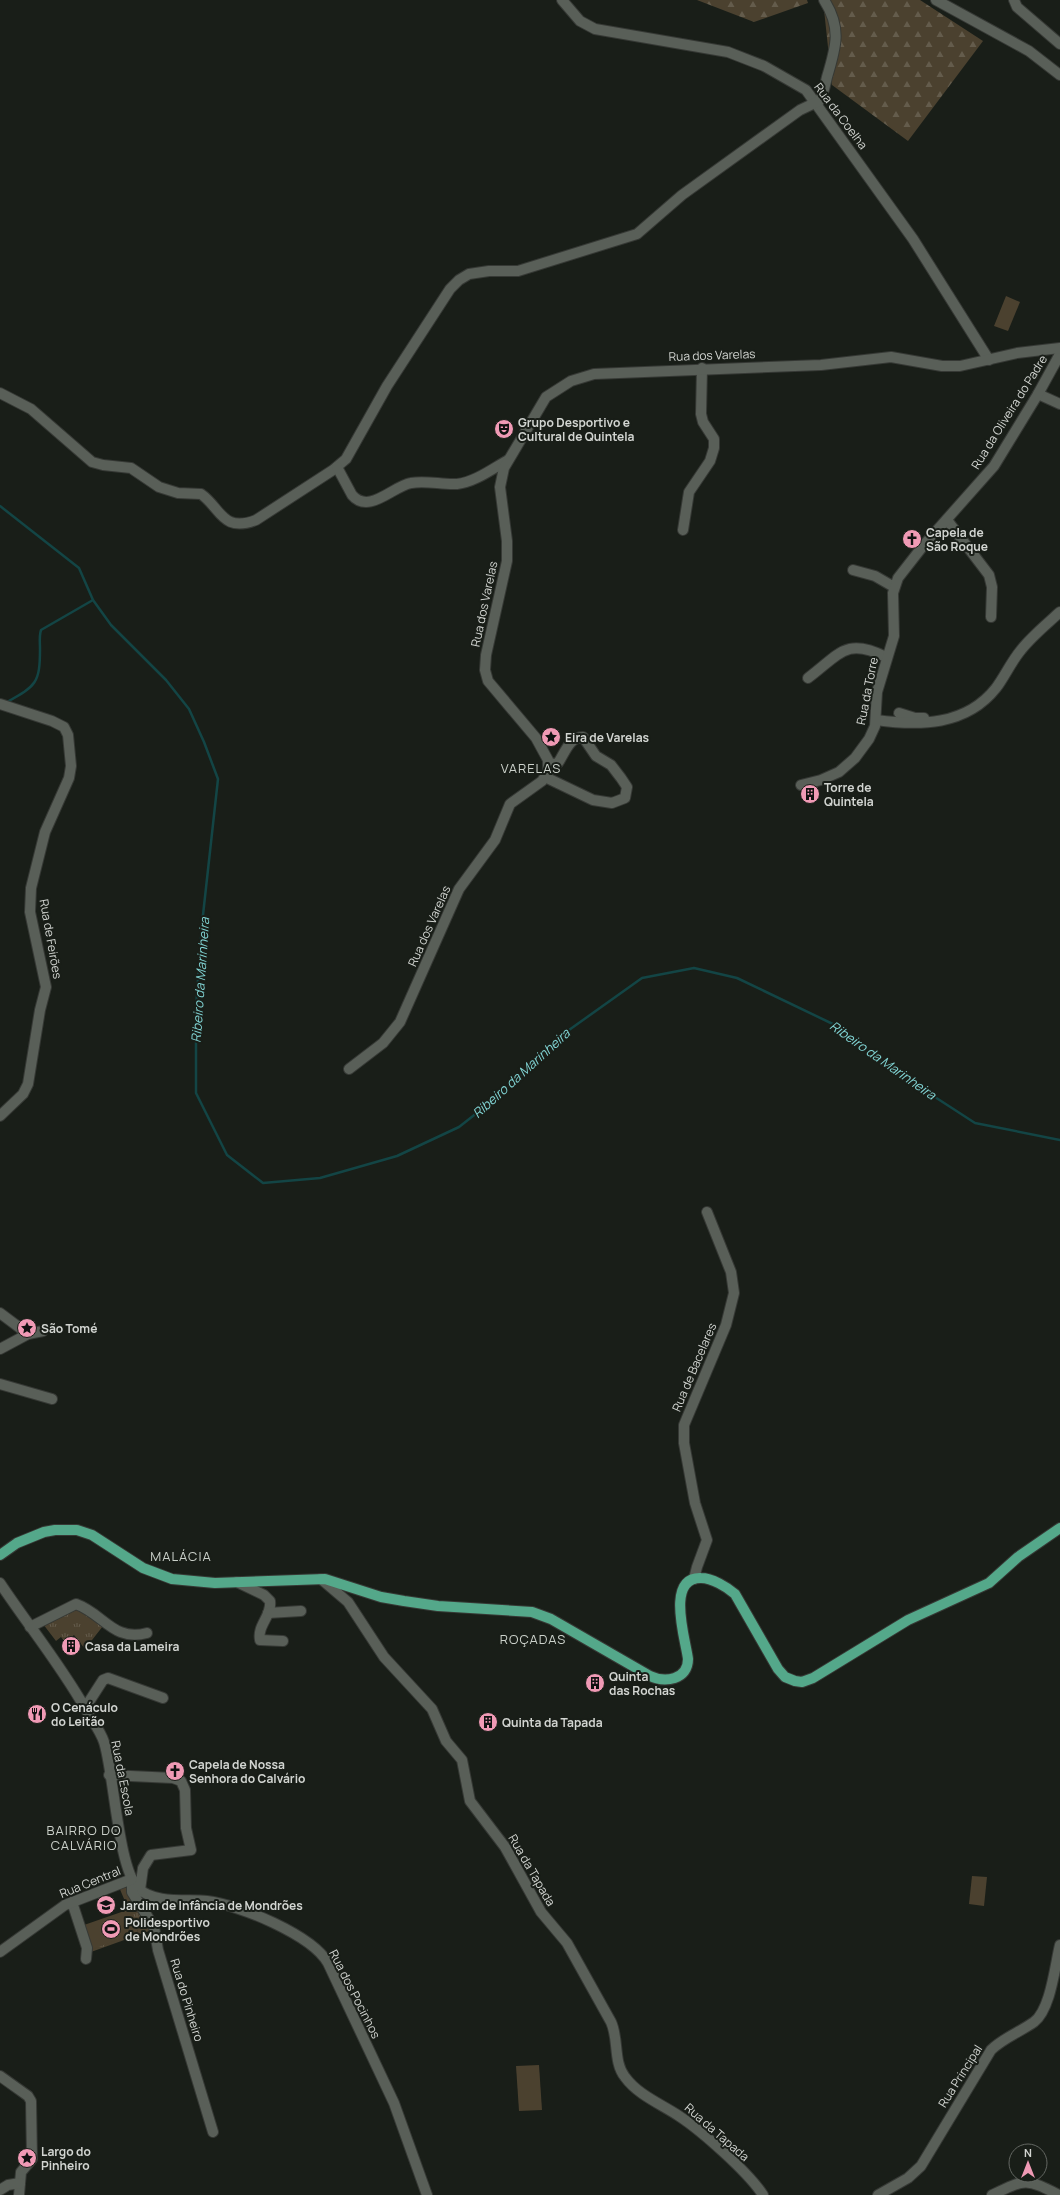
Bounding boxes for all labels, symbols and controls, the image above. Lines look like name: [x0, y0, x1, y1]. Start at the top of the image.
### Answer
street label: Rua da Coelha: [810, 79, 872, 153]
street label: Rua dos Varelas: [668, 345, 756, 365]
street label: Rua da Oliveira do Padre: [967, 352, 1051, 472]
place label: Grupo Desportivo e Cultural de Quintela: [518, 414, 635, 445]
theatre icon: Grupo Desportivo e Cultural de Quintela: [493, 418, 515, 440]
place label: Capela de São Roque: [926, 524, 988, 555]
church icon: Capela de São Roque: [901, 528, 923, 550]
street label: Rua dos Varelas: [467, 560, 501, 648]
street label: Rua da Torre: [852, 656, 882, 726]
place icon: Eira de Varelas: [540, 726, 562, 748]
place label: Eira de Varelas: [565, 729, 650, 746]
district label: VARELAS: [501, 759, 561, 777]
place label: Torre de Quintela: [824, 779, 874, 810]
building icon: Torre de Quintela: [799, 783, 821, 805]
street label: Rua dos Varelas: [404, 883, 454, 969]
street label: Rua de Feirões: [36, 898, 66, 980]
water label: Ribeiro da Marinheira: [187, 916, 213, 1043]
water label: Ribeiro da Marinheira: [826, 1017, 940, 1104]
water label: Ribeiro da Marinheira: [468, 1024, 574, 1122]
place icon: São Tomé: [16, 1317, 38, 1339]
place label: São Tomé: [41, 1320, 97, 1337]
street label: Rua de Bacelares: [668, 1320, 720, 1414]
district label: MALÁCIA: [150, 1547, 212, 1565]
district label: ROÇADAS: [500, 1630, 566, 1648]
building icon: Casa da Lameira: [60, 1635, 82, 1657]
place label: Casa da Lameira: [85, 1638, 180, 1655]
place label: Quinta das Rochas: [609, 1668, 676, 1699]
building icon: Quinta das Rochas: [584, 1672, 606, 1694]
place label: O Cenáculo do Leitão: [51, 1699, 118, 1730]
restaurant icon: O Cenáculo do Leitão: [26, 1703, 48, 1725]
building icon: Quinta da Tapada: [477, 1711, 499, 1733]
place label: Quinta da Tapada: [502, 1714, 603, 1731]
street label: Rua da Escola: [107, 1739, 139, 1817]
place label: Capela de Nossa Senhora do Calvário: [189, 1756, 305, 1787]
church icon: Capela de Nossa Senhora do Calvário: [164, 1760, 186, 1782]
district label: BAIRRO DO CALVÁRIO: [47, 1821, 121, 1854]
street label: Rua da Tapada: [505, 1831, 559, 1909]
street label: Rua Central: [57, 1862, 123, 1902]
school or university icon: Jardim de Infância de Mondrões: [95, 1894, 117, 1916]
place label: Jardim de Infância de Mondrões: [120, 1897, 303, 1914]
place label: Polidesportivo de Mondrões: [125, 1914, 210, 1945]
sports icon: Polidesportivo de Mondrões: [100, 1918, 122, 1940]
street label: Rua dos Pocinhos: [325, 1947, 385, 2041]
street label: Rua do Pinheiro: [166, 1956, 208, 2044]
street label: Rua Principal: [934, 2041, 986, 2111]
street label: Rua da Tapada: [681, 2099, 753, 2165]
place label: Largo do Pinheiro: [41, 2143, 91, 2174]
north arrow: [1008, 2143, 1048, 2183]
text: N: [1024, 2145, 1032, 2160]
place icon: Largo do Pinheiro: [16, 2147, 38, 2169]

